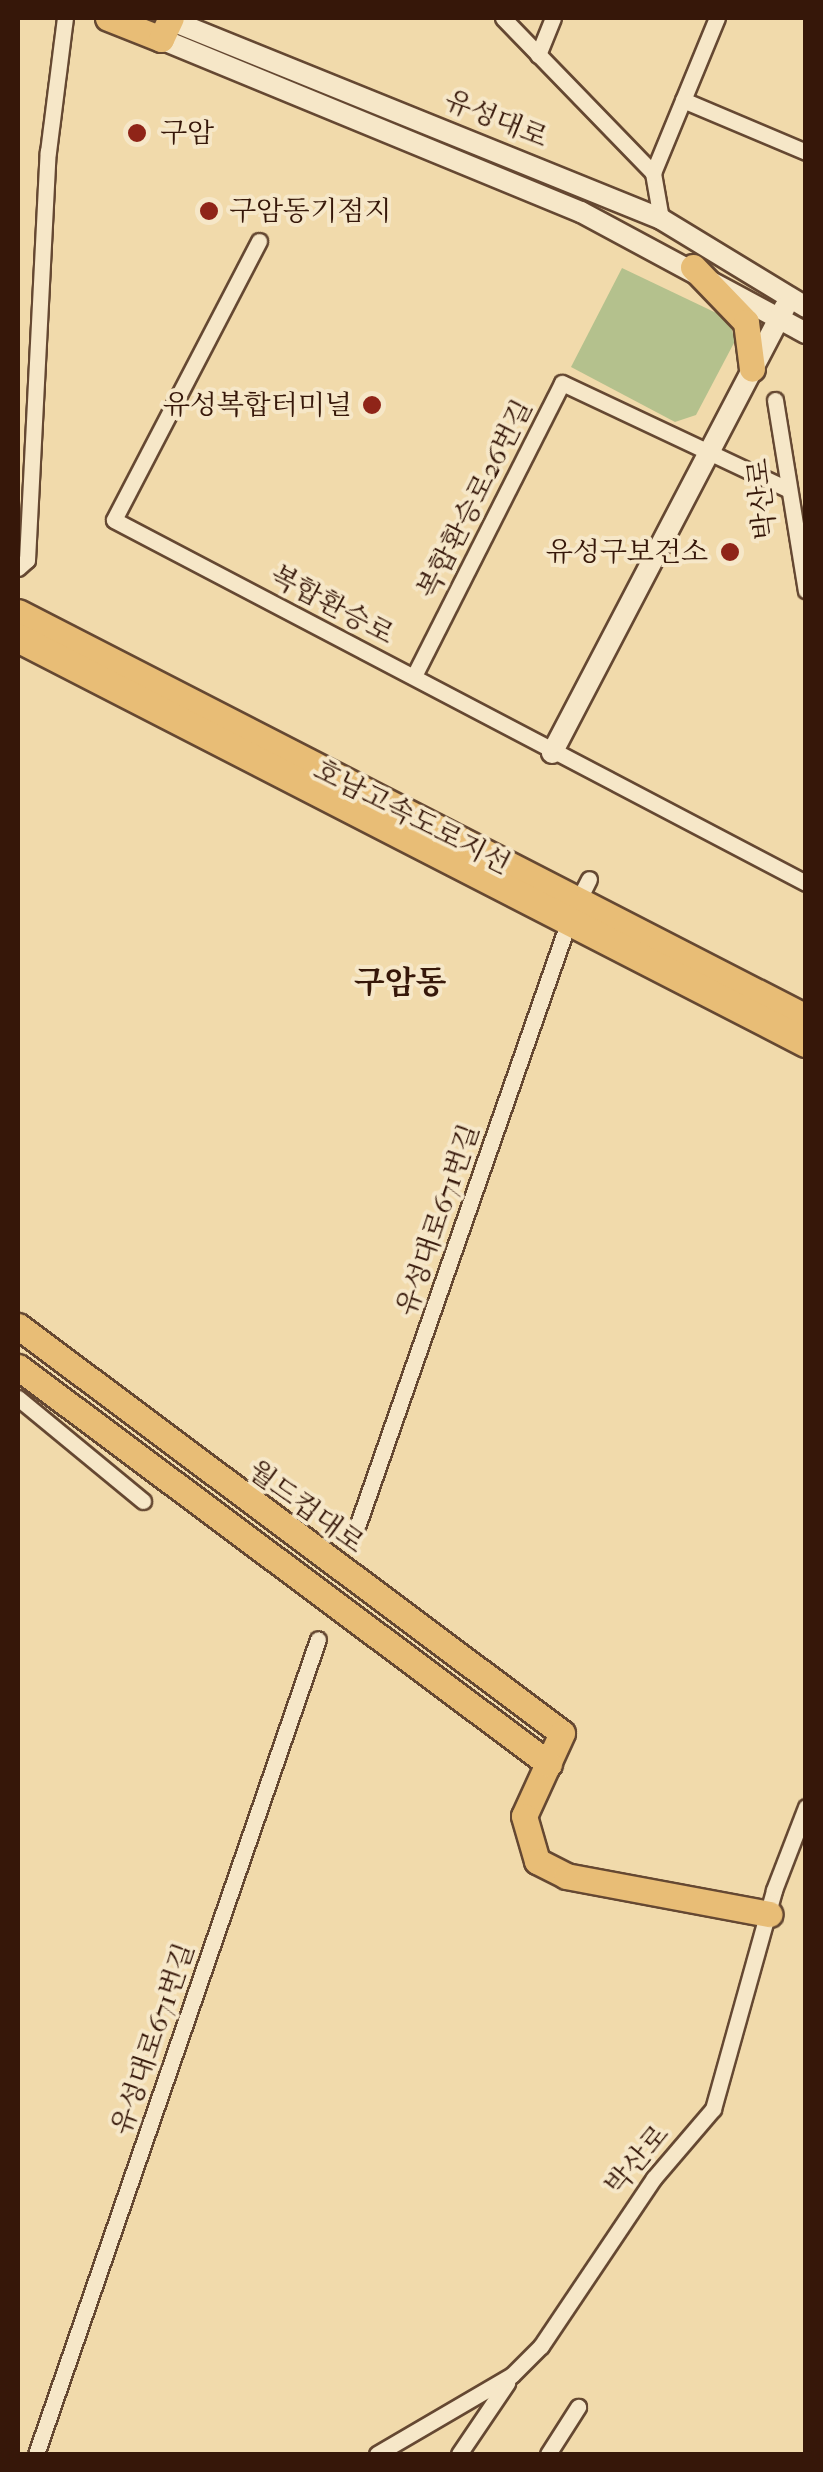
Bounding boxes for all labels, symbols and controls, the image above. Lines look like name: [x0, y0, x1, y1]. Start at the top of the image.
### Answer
street label: 유성대로: [440, 83, 552, 155]
place label: 구암: [160, 116, 214, 150]
marker: 구암: [124, 120, 150, 146]
place label: 구암동기점지: [229, 194, 391, 228]
marker: 구암동기점지: [198, 200, 220, 222]
place label: 유성복합터미널: [163, 388, 352, 422]
marker: 유성복합터미널: [361, 394, 383, 416]
street label: 복합환승로26번길: [410, 394, 540, 604]
street label: 박산로: [741, 457, 783, 541]
place label: 유성구보건소: [546, 535, 708, 569]
marker: 유성구보건소: [717, 539, 743, 565]
street label: 복합환승로: [264, 558, 400, 652]
street label: 호남고속도로지선: [308, 753, 516, 881]
district label: 구암동: [354, 964, 446, 1002]
street label: 유성대로671번길: [389, 1120, 487, 1320]
street label: 월드컵대로: [241, 1454, 371, 1560]
street label: 유성대로671번길: [104, 1939, 202, 2139]
street label: 박산로: [598, 2118, 676, 2202]

